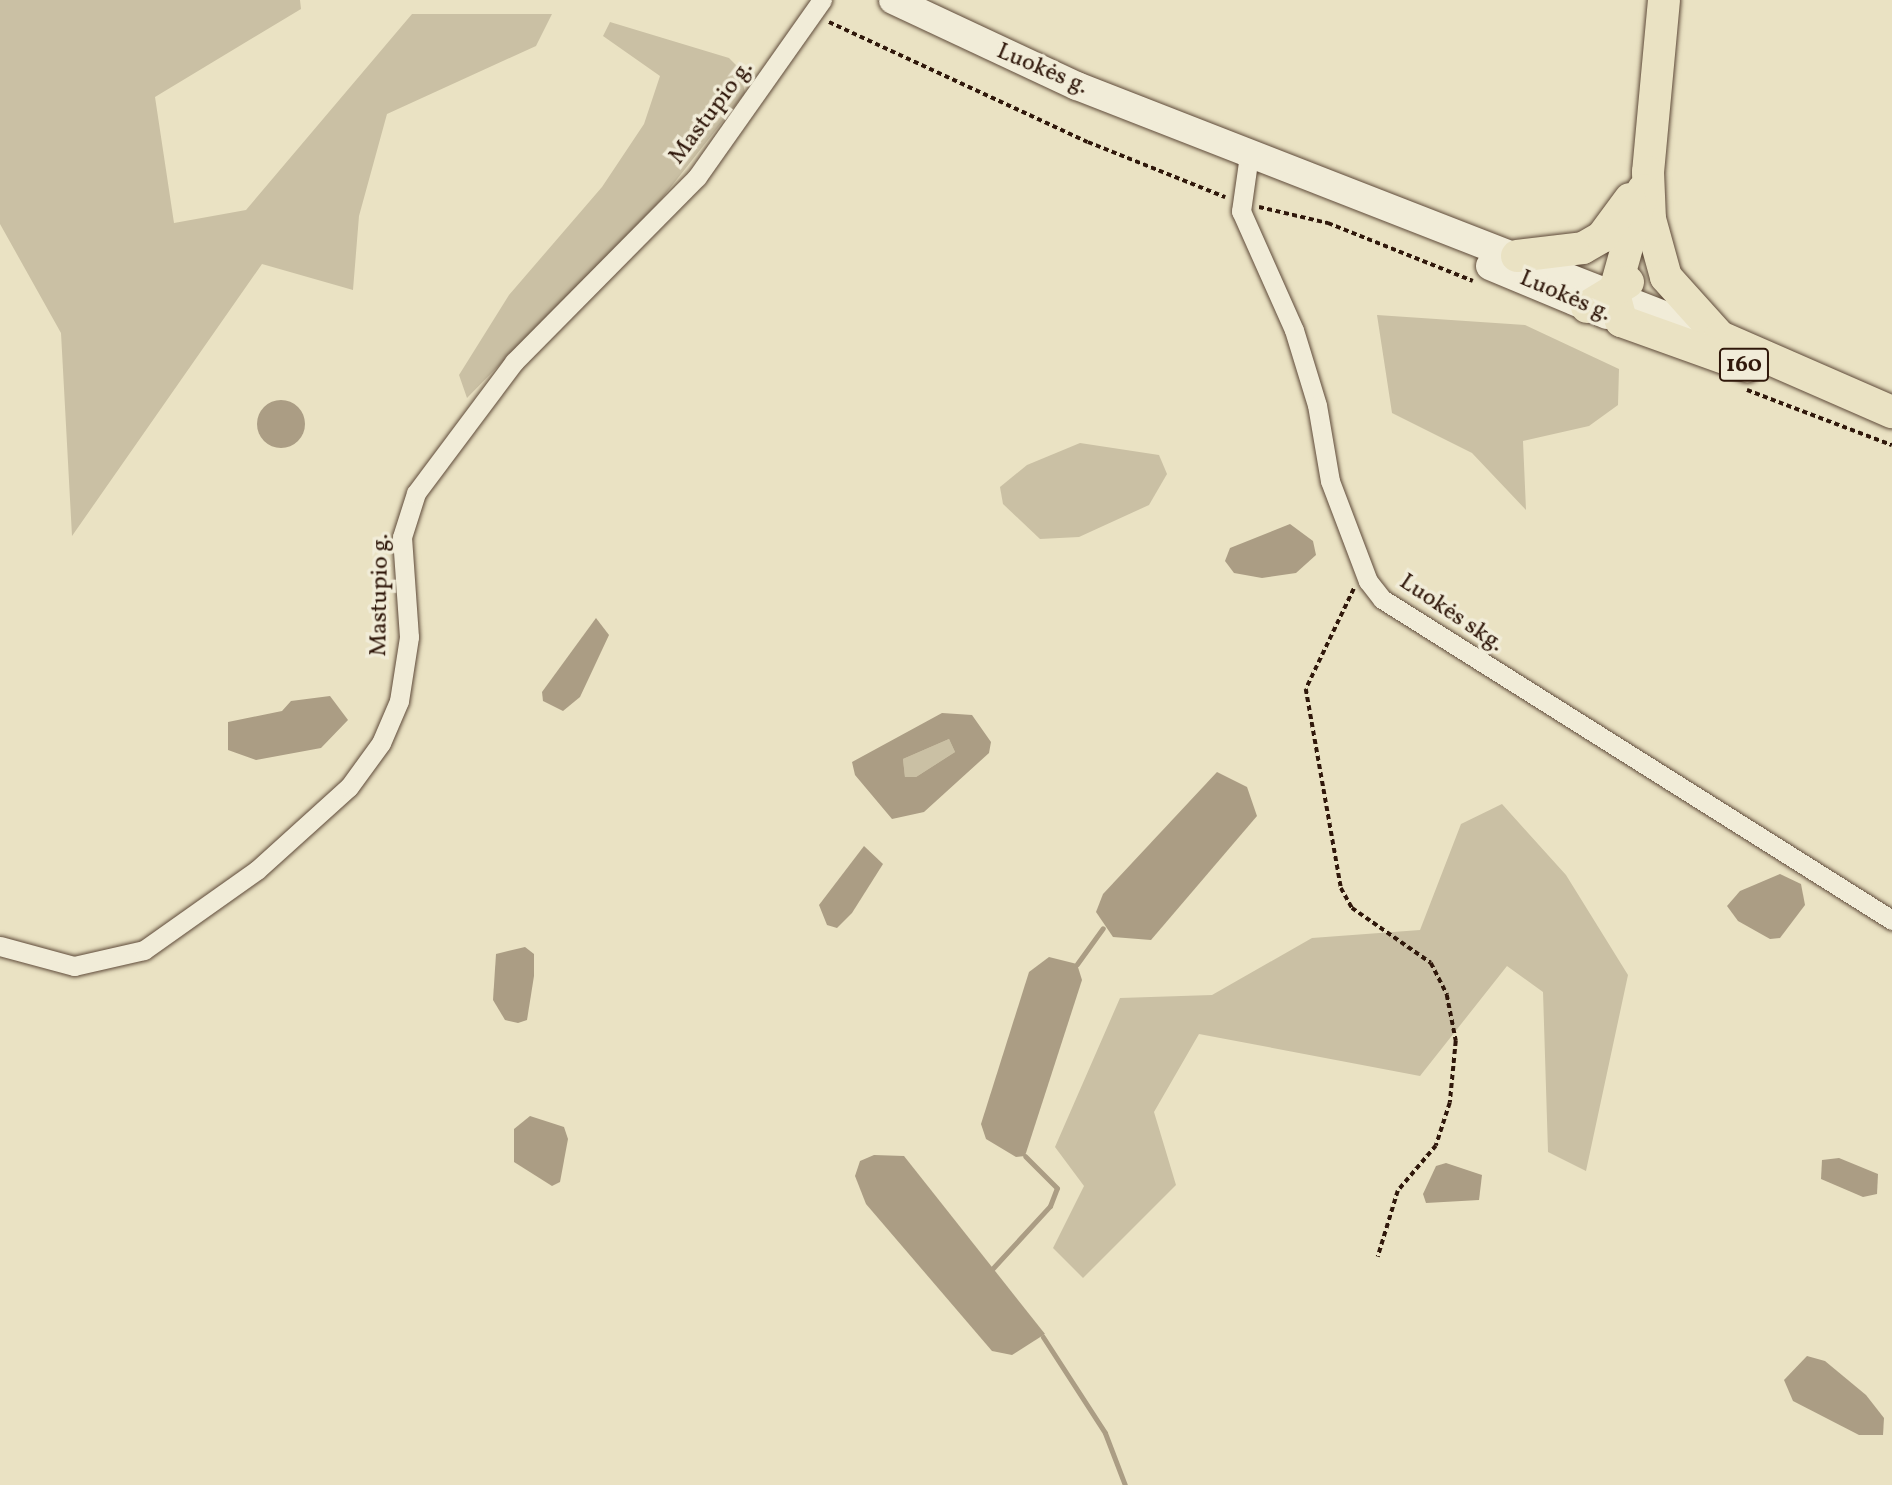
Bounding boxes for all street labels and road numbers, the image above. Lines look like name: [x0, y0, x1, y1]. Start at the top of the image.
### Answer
street label: Luokės g.: [992, 38, 1092, 102]
street label: Mastupio g.: [663, 55, 761, 171]
street label: Luokės g.: [1515, 265, 1615, 329]
road number: 160: [1718, 346, 1770, 384]
street label: Mastupio g.: [366, 533, 396, 657]
street label: Luokės skg.: [1393, 569, 1509, 659]

